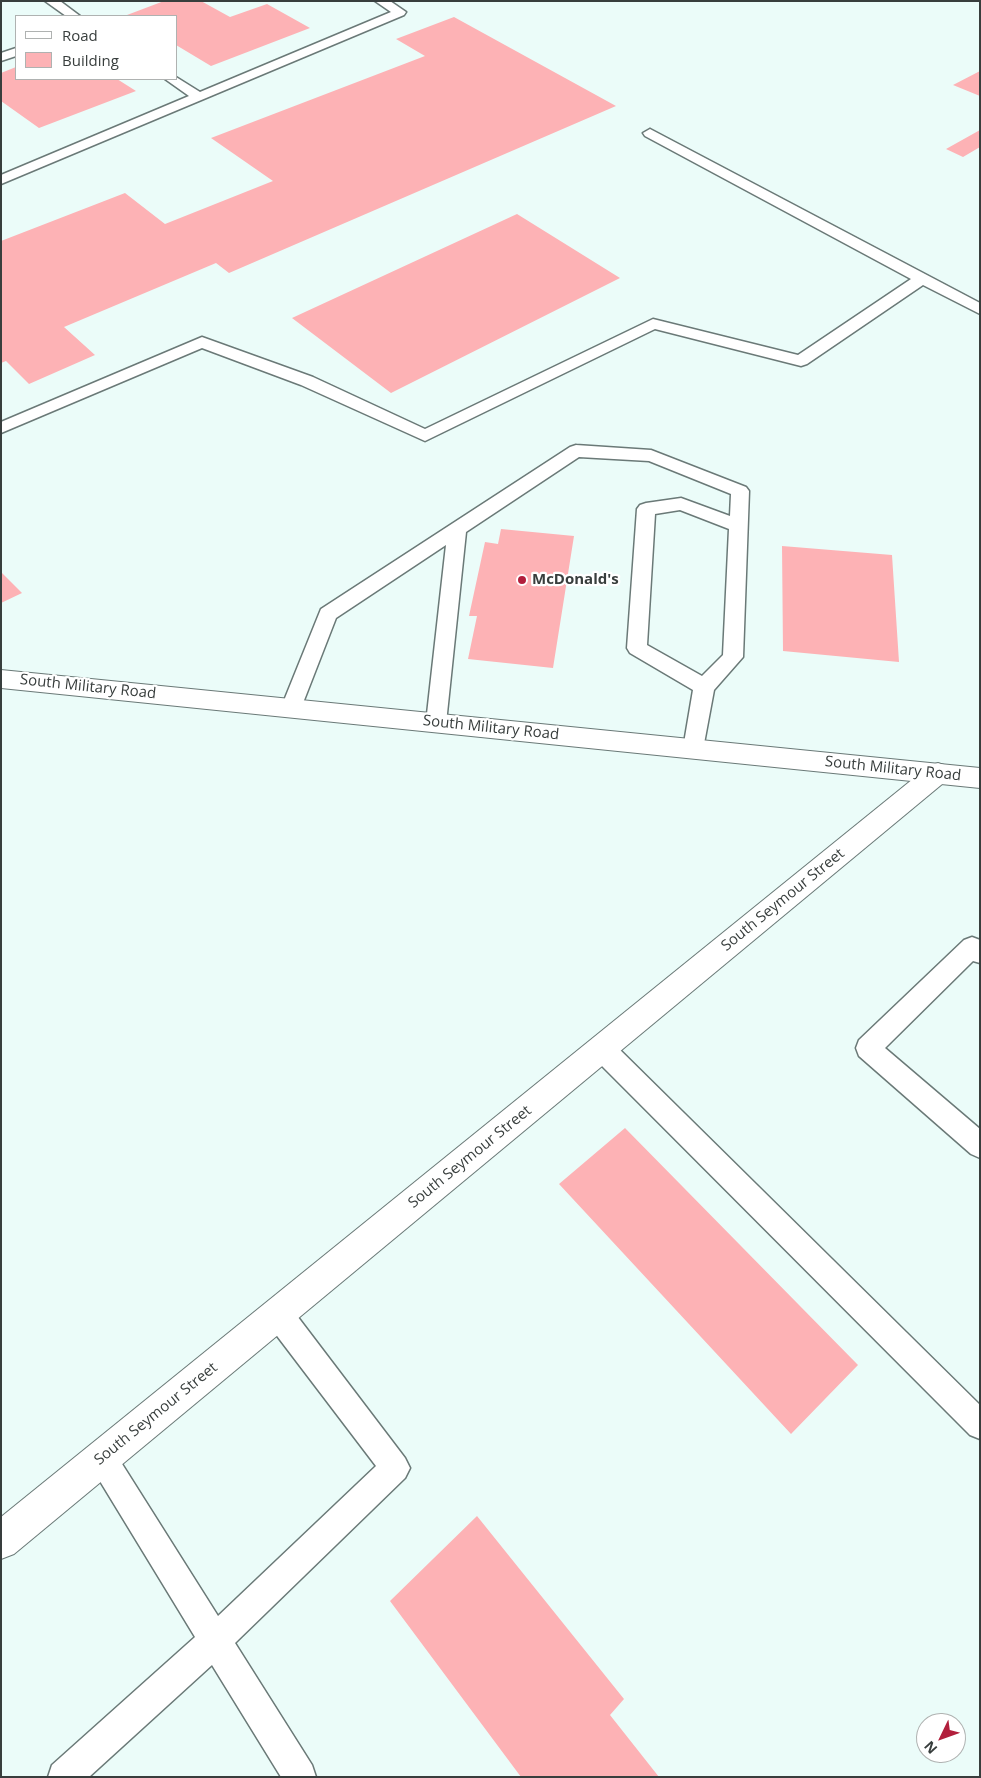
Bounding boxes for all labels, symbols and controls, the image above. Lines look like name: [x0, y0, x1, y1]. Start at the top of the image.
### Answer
legend: [15, 15, 178, 80]
text: Road: [62, 25, 98, 45]
text: Building: [62, 50, 119, 70]
place label: McDonald's: [532, 571, 619, 589]
marker: McDonald's: [516, 574, 528, 586]
street label: South Military Road: [19, 671, 157, 703]
street label: South Military Road: [422, 712, 560, 744]
street label: South Military Road: [824, 753, 962, 785]
street label: South Seymour Street: [718, 845, 848, 955]
street label: South Seymour Street: [405, 1102, 535, 1212]
street label: South Seymour Street: [91, 1359, 221, 1469]
north arrow: [916, 1713, 966, 1763]
text: N: [919, 1737, 941, 1758]

